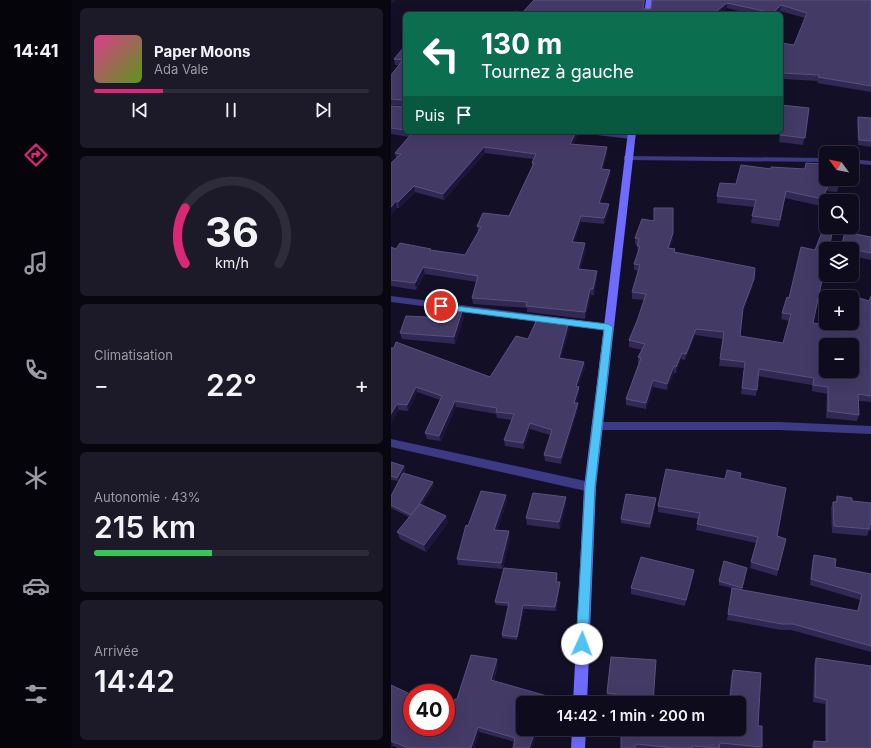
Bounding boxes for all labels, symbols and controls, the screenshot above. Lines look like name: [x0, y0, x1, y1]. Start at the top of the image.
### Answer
text: 130 m: [481, 27, 562, 61]
icon: left: [415, 28, 467, 80]
text: 14:41: [13, 40, 59, 61]
text: Paper Moons: [154, 42, 250, 61]
text: Ada Vale: [154, 61, 208, 77]
text: Tournez à gauche: [481, 61, 634, 82]
icon: previous: [129, 99, 151, 121]
icon: pause: [220, 99, 242, 121]
icon: next: [312, 99, 334, 121]
icon: arrive: [453, 104, 475, 126]
text: Puis: [415, 106, 445, 125]
icon: directions: [22, 141, 50, 169]
north arrow: [819, 146, 859, 186]
map controls: [819, 146, 859, 378]
button: search: [819, 194, 859, 234]
text: 36: [205, 207, 258, 257]
button: layers: [819, 242, 859, 282]
icon: music: [22, 249, 50, 277]
text: km/h: [215, 254, 248, 271]
pin: [424, 289, 458, 323]
button: +: [819, 290, 859, 330]
icon: arrive: [430, 295, 452, 317]
button: −: [819, 338, 859, 378]
text: Climatisation: [94, 347, 173, 363]
icon: phone: [22, 356, 50, 384]
text: 22°: [206, 367, 257, 403]
text: −: [94, 372, 109, 398]
text: +: [354, 372, 369, 398]
icon: climate: [22, 464, 50, 492]
text: Autonomie · 43%: [94, 489, 200, 505]
text: 215 km: [94, 509, 196, 545]
icon: car: [22, 572, 50, 600]
position arrow: [561, 623, 603, 665]
text: Arrivée: [94, 643, 139, 659]
text: 14:42: [94, 663, 175, 699]
icon: filters: [22, 680, 50, 708]
speed limit sign: 40: [403, 684, 455, 736]
text: 14:42 · 1 min · 200 m: [557, 706, 705, 725]

